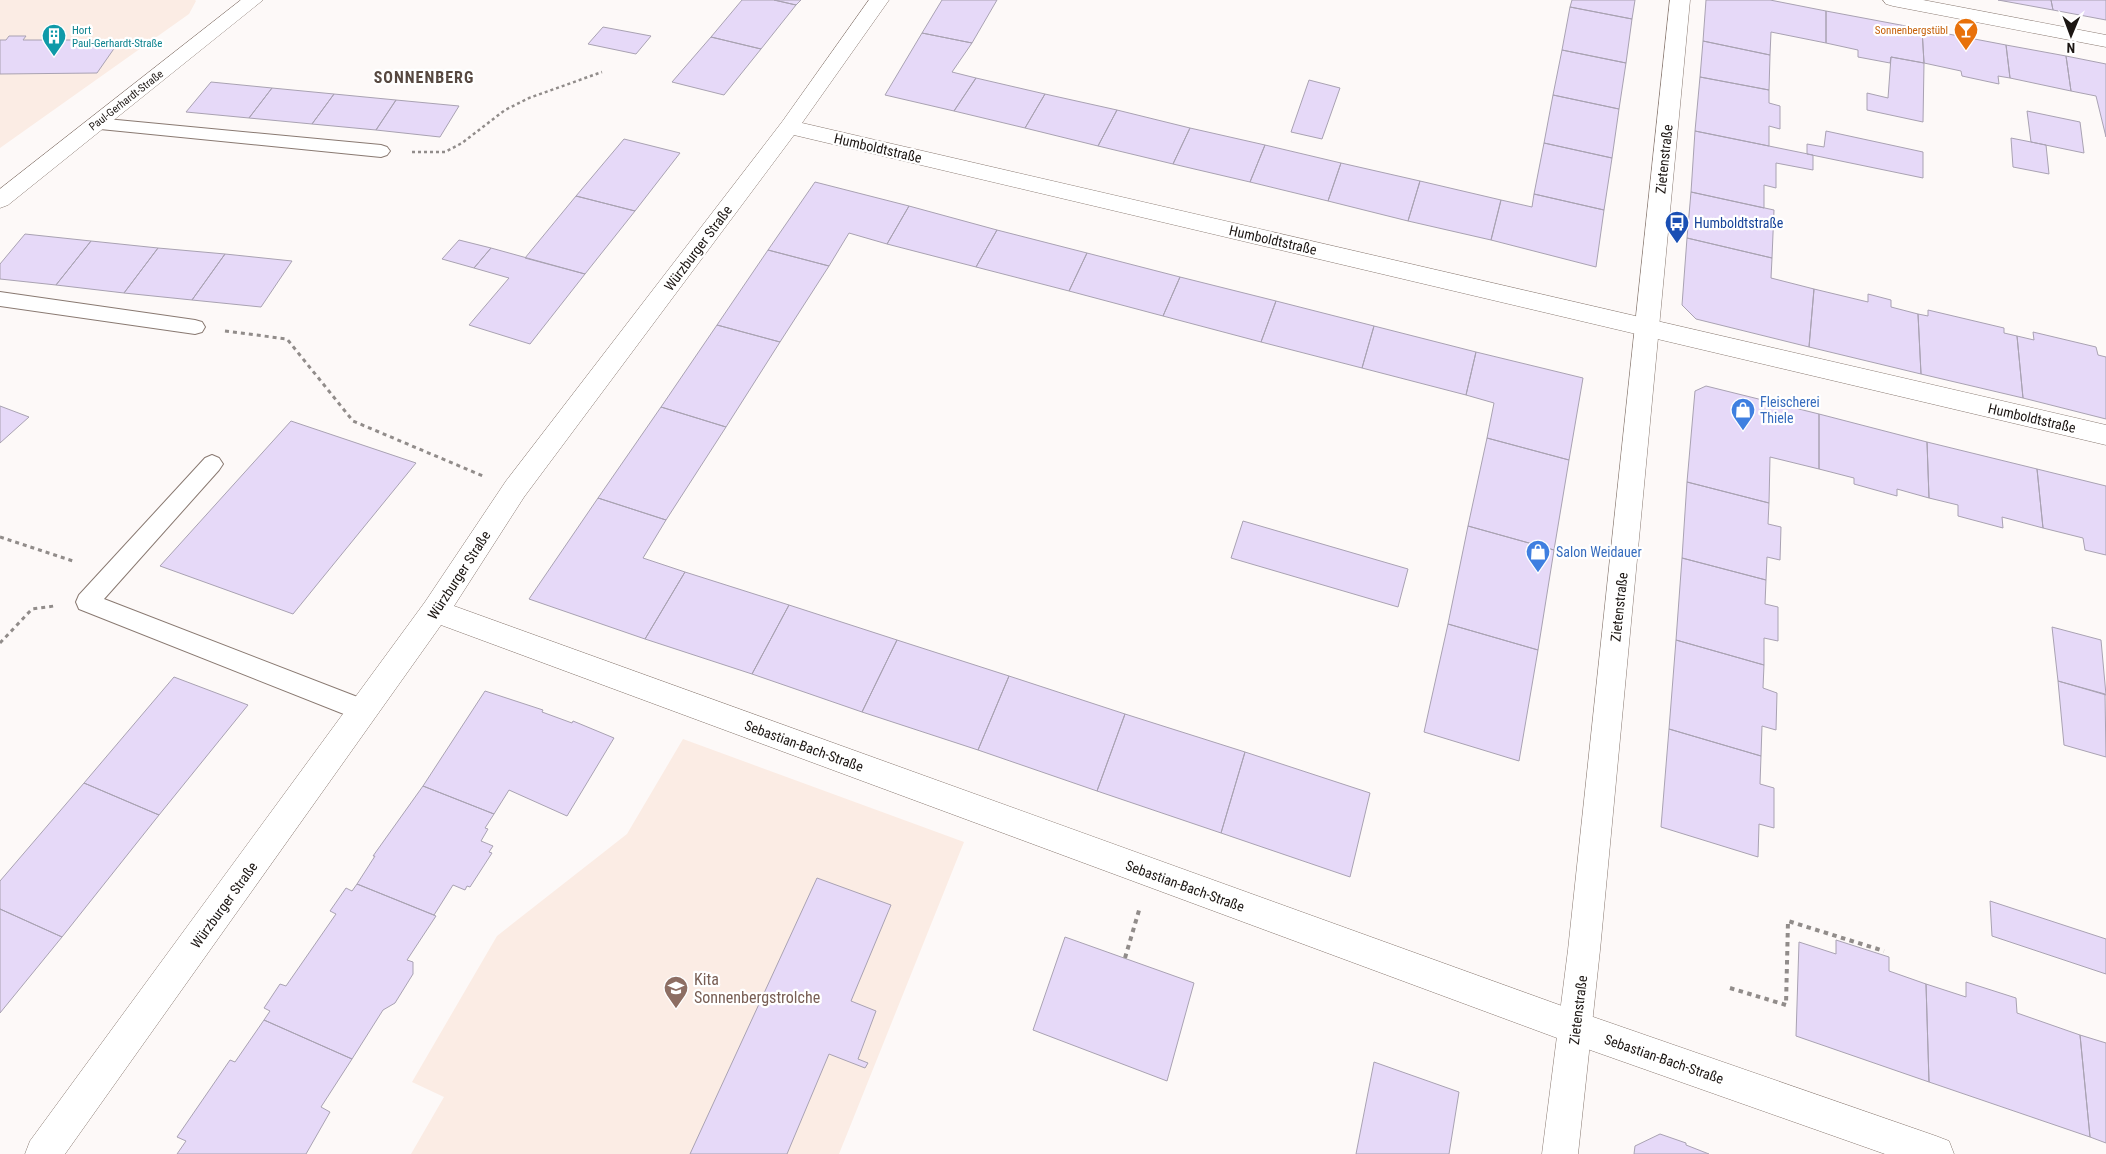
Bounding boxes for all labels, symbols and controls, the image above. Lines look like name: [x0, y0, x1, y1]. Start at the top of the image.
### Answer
north arrow: [2046, 10, 2096, 60]
bar icon: Sonnenbergstübl: [1953, 17, 1979, 51]
building icon: Hort Paul-Gerhardt-Straße: [41, 23, 67, 57]
place label: Hort Paul-Gerhardt-Straße: [72, 24, 162, 50]
place label: Sonnenbergstübl: [1875, 24, 1948, 37]
text: N: [2066, 40, 2075, 56]
street label: Paul-Gerhardt-Straße: [87, 67, 166, 133]
district label: SONNENBERG: [374, 68, 474, 87]
street label: Zietenstraße: [1652, 123, 1676, 194]
street label: Humboldtstraße: [833, 130, 924, 166]
street label: Würzburger Straße: [661, 202, 735, 294]
bus stop icon: Humboldtstraße: [1664, 210, 1690, 244]
place label: Humboldtstraße: [1694, 215, 1784, 231]
street label: Humboldtstraße: [1228, 222, 1319, 258]
place label: Fleischerei Thiele: [1760, 394, 1820, 426]
shop icon: Fleischerei Thiele: [1730, 397, 1756, 431]
street label: Humboldtstraße: [1987, 400, 2078, 436]
street label: Würzburger Straße: [424, 527, 494, 622]
shop icon: Salon Weidauer: [1525, 539, 1551, 573]
place label: Salon Weidauer: [1556, 544, 1642, 560]
street label: Zietenstraße: [1607, 571, 1631, 642]
street label: Sebastian-Bach-Straße: [742, 717, 866, 775]
street label: Sebastian-Bach-Straße: [1123, 857, 1247, 915]
street label: Würzburger Straße: [187, 859, 261, 951]
place label: Kita Sonnenbergstrolche: [694, 970, 820, 1007]
street label: Zietenstraße: [1566, 974, 1590, 1046]
school or university icon: Kita Sonnenbergstrolche: [663, 975, 689, 1009]
street label: Sebastian-Bach-Straße: [1602, 1031, 1726, 1087]

